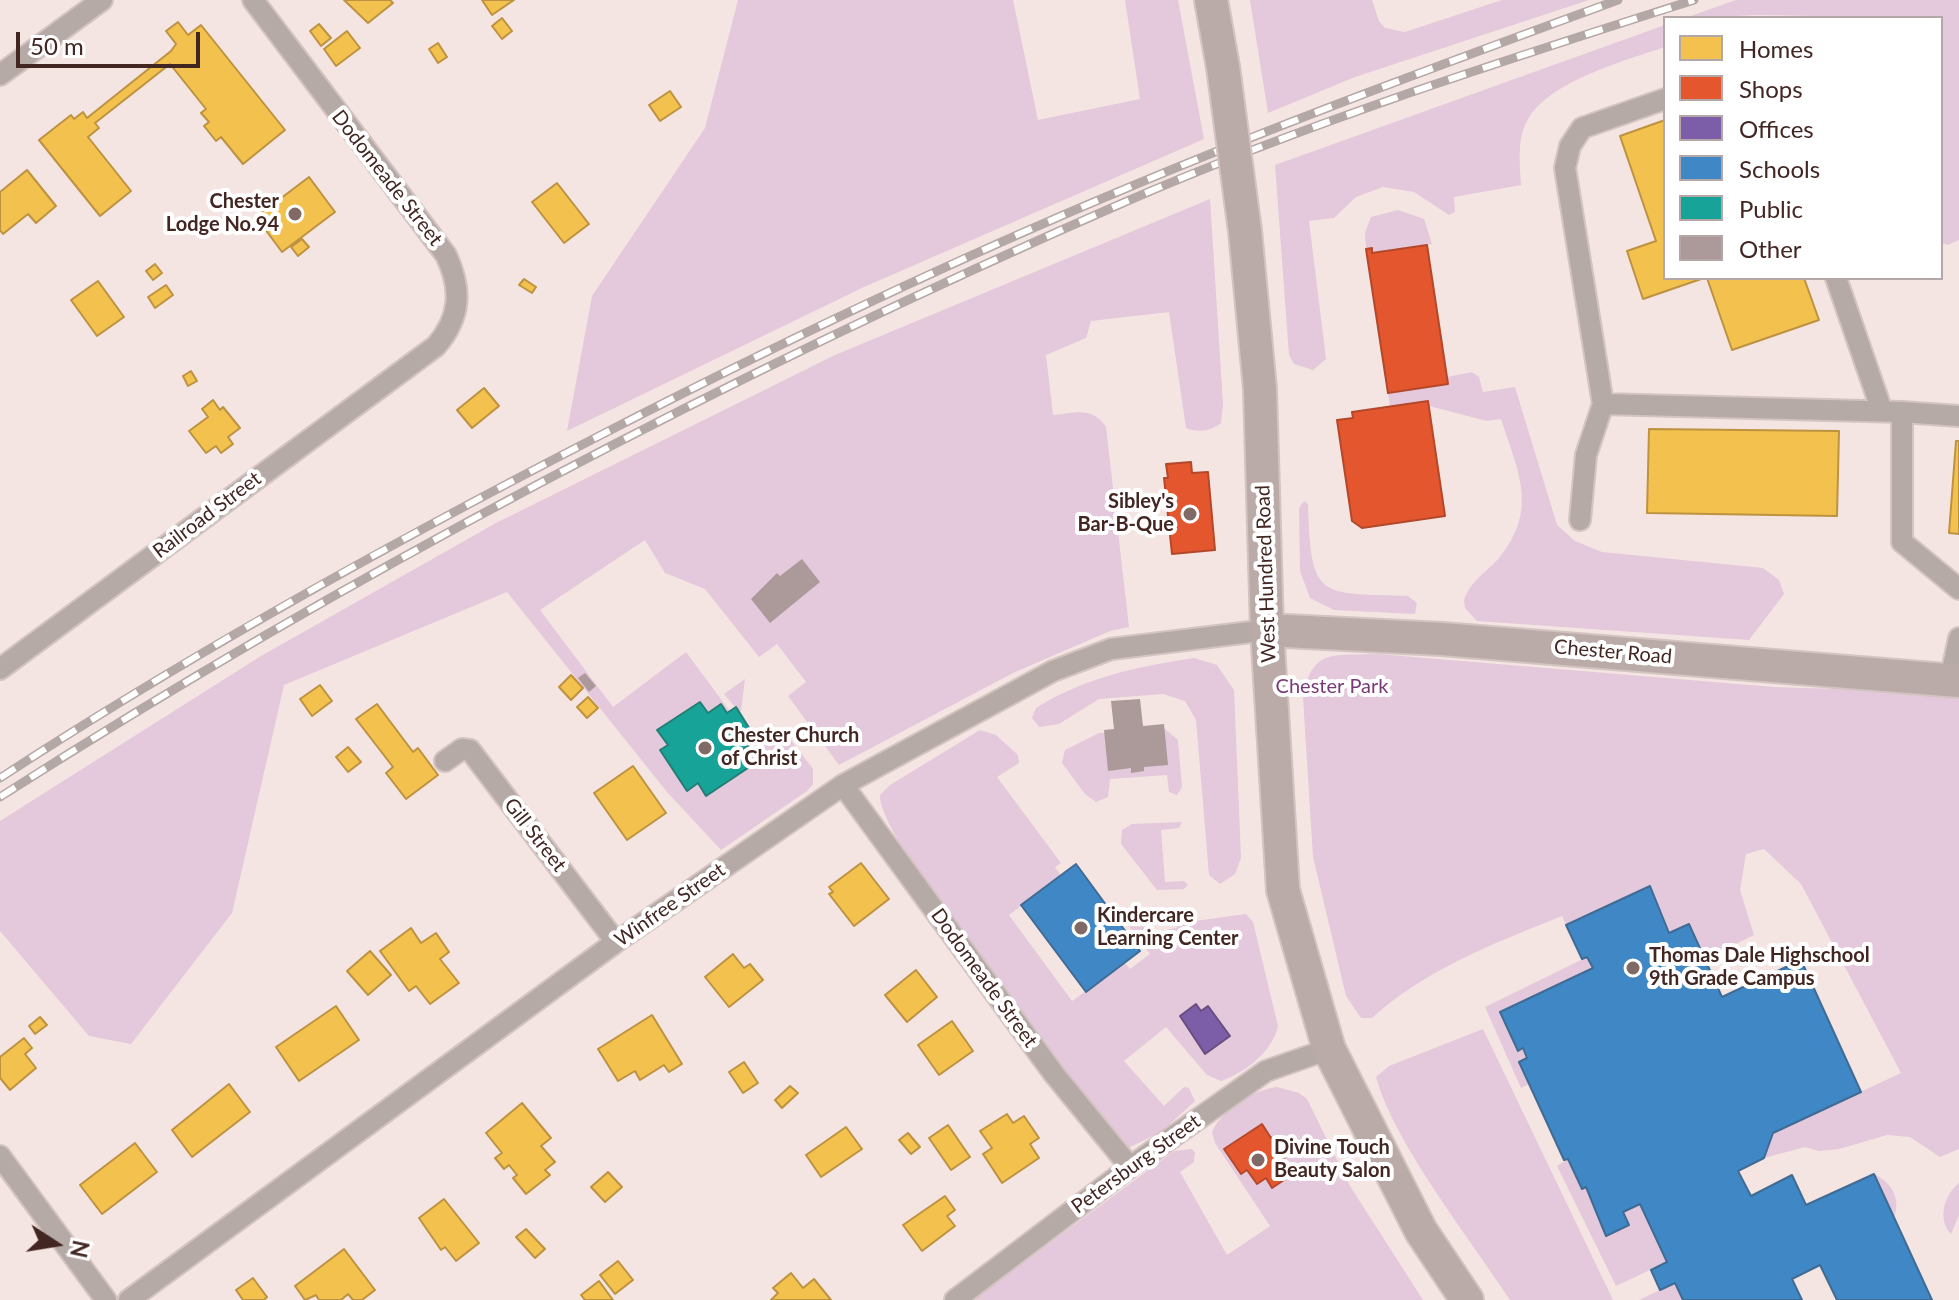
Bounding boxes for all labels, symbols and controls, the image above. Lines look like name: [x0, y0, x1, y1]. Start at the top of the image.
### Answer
scale bar: [20, 16, 204, 66]
legend: [1663, 16, 1943, 280]
text: 50 m: [30, 31, 84, 60]
text: Homes: [1739, 34, 1813, 63]
text: Shops: [1739, 74, 1803, 103]
street label: Dodomeade Street: [327, 105, 447, 251]
text: Offices: [1739, 114, 1814, 143]
text: Schools: [1739, 154, 1820, 183]
place label: Chester Lodge No.94: [166, 190, 279, 237]
text: Public: [1739, 194, 1803, 223]
marker: Chester Lodge No.94: [286, 205, 304, 223]
text: Other: [1739, 234, 1802, 263]
street label: Railroad Street: [148, 467, 266, 563]
street label: West Hundred Road: [1251, 485, 1281, 663]
place label: Sibley's Bar-B-Que: [1078, 490, 1174, 537]
marker: Sibley's Bar-B-Que: [1181, 505, 1199, 523]
street label: Chester Road: [1553, 635, 1673, 669]
park label: Chester Park: [1276, 675, 1388, 699]
place label: Chester Church of Christ: [721, 724, 859, 771]
marker: Chester Church of Christ: [696, 739, 714, 757]
street label: Gill Street: [499, 794, 571, 876]
street label: Winfree Street: [610, 858, 730, 952]
street label: Dodomeade Street: [926, 904, 1042, 1052]
place label: Kindercare Learning Center: [1097, 904, 1239, 951]
marker: Kindercare Learning Center: [1072, 919, 1090, 937]
place label: Thomas Dale Highschool 9th Grade Campus: [1649, 944, 1870, 991]
marker: Thomas Dale Highschool 9th Grade Campus: [1624, 959, 1642, 977]
street label: Petersburg Street: [1067, 1109, 1205, 1219]
place label: Divine Touch Beauty Salon: [1274, 1136, 1391, 1183]
marker: Divine Touch Beauty Salon: [1249, 1151, 1267, 1169]
north arrow: [16, 1204, 96, 1284]
text: N: [65, 1238, 95, 1260]

